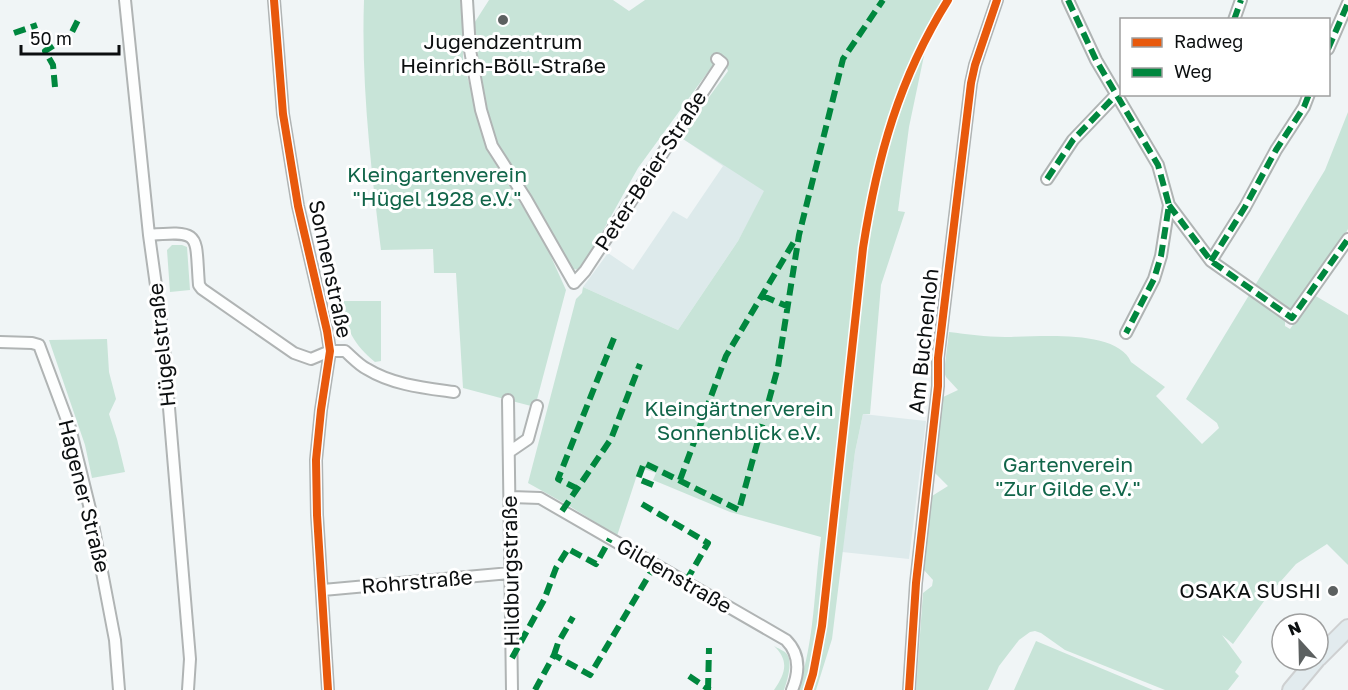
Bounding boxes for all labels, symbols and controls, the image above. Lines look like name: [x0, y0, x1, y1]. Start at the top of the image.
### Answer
marker: Jugendzentrum Heinrich-Böll-Straße: [496, 13, 510, 27]
scale bar: [21, 18, 118, 56]
legend: [1120, 18, 1330, 96]
text: 50 m: [30, 27, 72, 49]
place label: Jugendzentrum Heinrich-Böll-Straße: [400, 28, 606, 78]
text: Radweg: [1174, 30, 1243, 52]
text: Weg: [1174, 60, 1212, 82]
street label: Peter-Beier-Straße: [589, 85, 712, 255]
park label: Kleingartenverein "Hügel 1928 e.V.": [347, 161, 527, 211]
street label: Sonnenstraße: [304, 197, 358, 340]
street label: Am Buchenloh: [902, 267, 944, 415]
street label: Hügelstraße: [142, 282, 180, 408]
park label: Kleingärtnerverein Sonnenblick e.V.: [644, 395, 834, 445]
street label: Hagener Straße: [53, 416, 117, 575]
park label: Gartenverein "Zur Gilde e.V.": [995, 451, 1141, 501]
street label: Hildburgstraße: [496, 495, 524, 647]
street label: Gildenstraße: [612, 532, 737, 619]
street label: Rohrstraße: [360, 563, 474, 599]
place label: OSAKA SUSHI: [1179, 577, 1321, 603]
marker: OSAKA SUSHI: [1326, 584, 1340, 598]
north arrow: [1270, 612, 1330, 672]
text: N: [1285, 617, 1304, 640]

